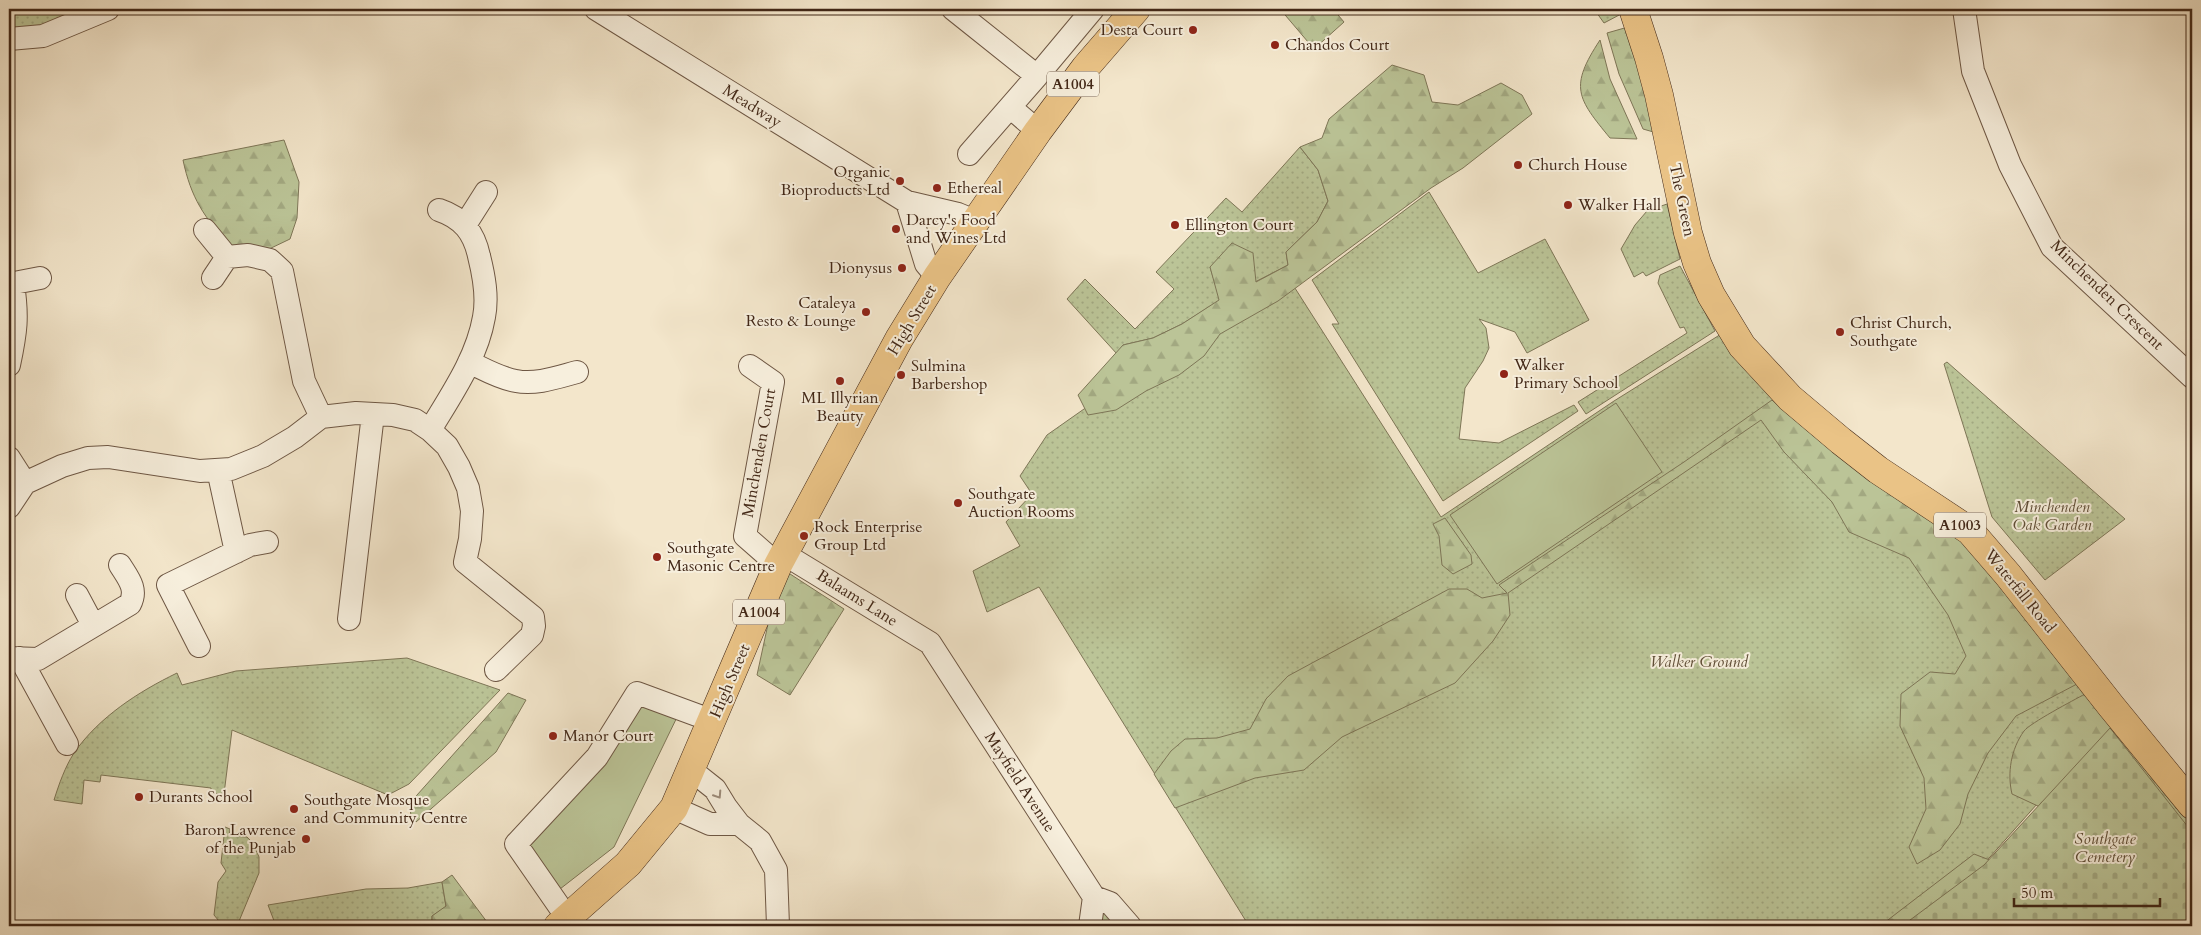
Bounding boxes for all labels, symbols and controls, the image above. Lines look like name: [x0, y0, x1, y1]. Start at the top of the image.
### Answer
place label: Desta Court: [1101, 19, 1183, 41]
marker: Desta Court: [1187, 24, 1199, 36]
place label: Chandos Court: [1285, 34, 1389, 56]
marker: Chandos Court: [1269, 39, 1281, 51]
road number: A1004: [1047, 72, 1099, 96]
street label: Meadway: [718, 79, 786, 133]
place label: Church House: [1528, 154, 1627, 176]
marker: Church House: [1512, 159, 1524, 171]
place label: Organic Bioproducts Ltd: [780, 161, 890, 201]
street label: The Green: [1664, 161, 1700, 239]
marker: Organic Bioproducts Ltd: [894, 175, 906, 187]
place label: Ethereal: [947, 177, 1002, 199]
marker: Ethereal: [931, 182, 943, 194]
place label: Walker Hall: [1577, 194, 1661, 216]
marker: Walker Hall: [1562, 199, 1574, 211]
place label: Darcy's Food and Wines Ltd: [906, 209, 1007, 249]
place label: Ellington Court: [1185, 214, 1293, 236]
marker: Ellington Court: [1169, 219, 1181, 231]
marker: Darcy's Food and Wines Ltd: [890, 223, 902, 235]
street label: Minchenden Crescent: [2046, 235, 2168, 355]
place label: Dionysus: [829, 257, 892, 279]
marker: Dionysus: [896, 262, 908, 274]
street label: High Street: [882, 281, 942, 359]
place label: Cataleya Resto & Lounge: [746, 292, 856, 332]
marker: Cataleya Resto & Lounge: [860, 306, 872, 318]
place label: Christ Church, Southgate: [1850, 312, 1952, 352]
marker: Christ Church, Southgate: [1834, 326, 1846, 338]
place label: Walker Primary School: [1513, 354, 1618, 394]
place label: Sulmina Barbershop: [911, 355, 988, 395]
marker: Walker Primary School: [1498, 368, 1510, 380]
marker: Sulmina Barbershop: [895, 369, 907, 381]
marker: ML Illyrian Beauty: [834, 375, 846, 387]
street label: Minchenden Court: [737, 387, 781, 519]
place label: ML Illyrian Beauty: [801, 387, 879, 427]
place label: Southgate Auction Rooms: [968, 483, 1074, 523]
park label: Minchenden Oak Garden: [2012, 496, 2092, 536]
marker: Southgate Auction Rooms: [952, 497, 964, 509]
road number: A1003: [1934, 512, 1986, 538]
place label: Rock Enterprise Group Ltd: [814, 516, 922, 556]
marker: Rock Enterprise Group Ltd: [798, 530, 810, 542]
place label: Southgate Masonic Centre: [667, 537, 775, 577]
street label: Waterfall Road: [1979, 544, 2061, 638]
marker: Southgate Masonic Centre: [651, 551, 663, 563]
street label: Balaams Lane: [812, 564, 902, 632]
road number: A1004: [733, 600, 785, 624]
street label: High Street: [705, 641, 755, 721]
park label: Walker Ground: [1650, 651, 1749, 673]
place label: Manor Court: [563, 725, 653, 747]
street label: Mayfield Avenue: [979, 728, 1061, 836]
marker: Manor Court: [547, 730, 559, 742]
place label: Durants School: [149, 786, 253, 808]
place label: Southgate Mosque and Community Centre: [304, 789, 468, 829]
one-way arrow: [711, 789, 721, 798]
marker: Durants School: [133, 791, 145, 803]
marker: Southgate Mosque and Community Centre: [288, 803, 300, 815]
place label: Baron Lawrence of the Punjab: [184, 819, 296, 859]
park label: Southgate Cemetery: [2074, 828, 2136, 868]
marker: Baron Lawrence of the Punjab: [300, 833, 312, 845]
scale bar: [2014, 875, 2160, 907]
text: 50 m: [2021, 883, 2053, 903]

